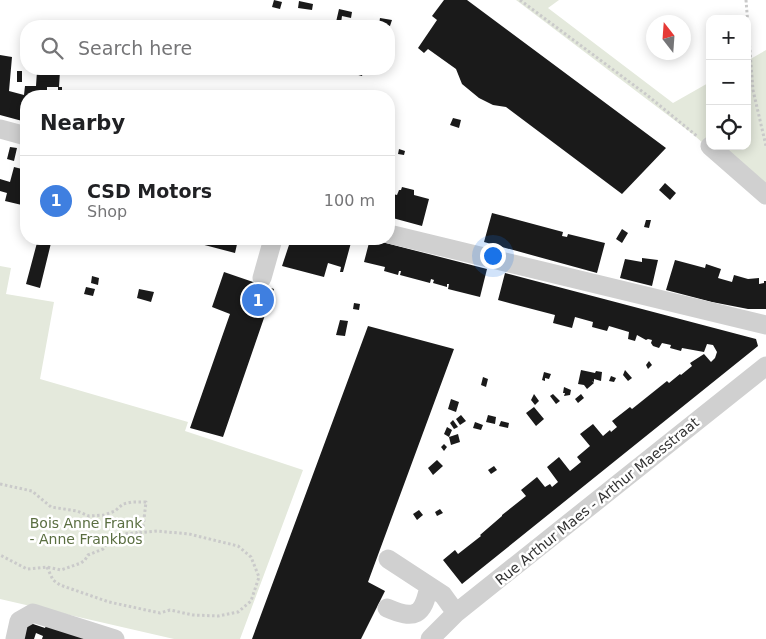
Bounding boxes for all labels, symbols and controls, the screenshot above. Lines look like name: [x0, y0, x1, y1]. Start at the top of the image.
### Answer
north arrow: [646, 15, 691, 60]
map controls: [706, 15, 751, 150]
button: +: [706, 15, 751, 60]
search box: [20, 20, 395, 75]
icon: search: [38, 34, 66, 62]
text: Search here: [78, 37, 192, 59]
button: −: [706, 60, 751, 105]
button: locate: [706, 105, 751, 150]
text: Nearby: [40, 111, 125, 135]
text: CSD Motors: [87, 180, 212, 202]
text: 1: [50, 191, 62, 210]
text: 100 m: [324, 191, 375, 210]
text: Shop: [87, 202, 127, 221]
your location: [480, 243, 506, 269]
pin: 1: [242, 281, 274, 319]
street label: Rue Arthur Maes - Arthur Maesstraat: [492, 414, 702, 588]
park label: Bois Anne Frank - Anne Frankbos: [30, 515, 143, 547]

